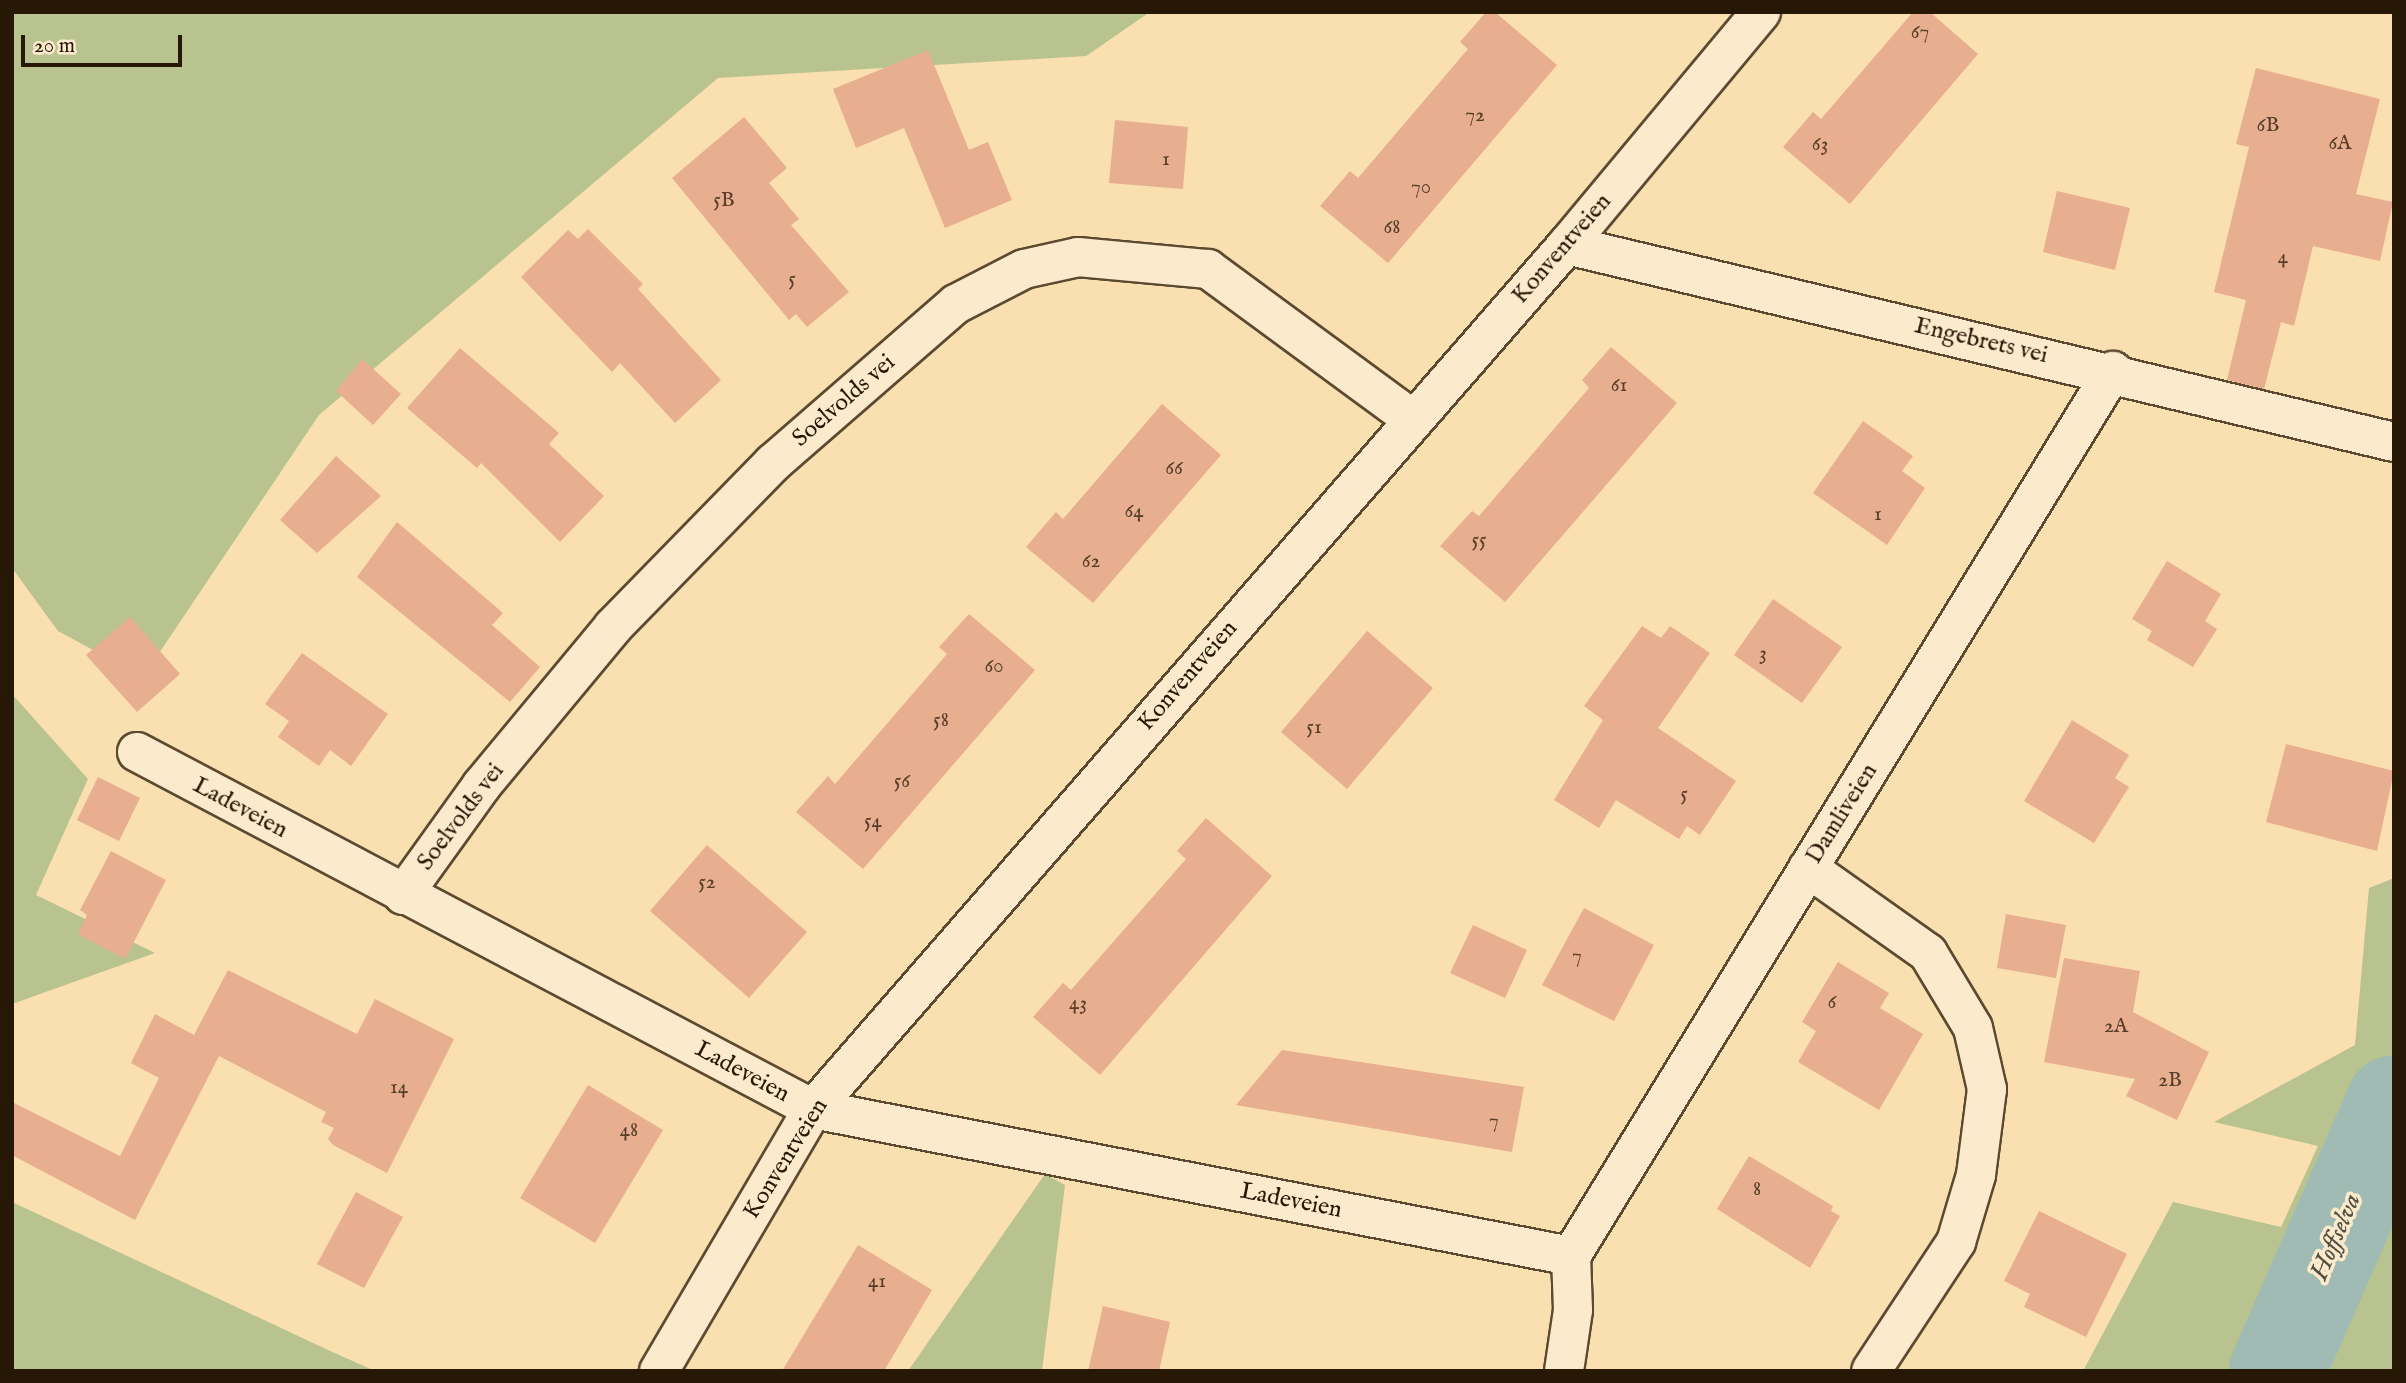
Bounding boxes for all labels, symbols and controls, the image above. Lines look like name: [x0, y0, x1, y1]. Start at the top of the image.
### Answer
house number: 67: [1911, 20, 1929, 46]
scale bar: [24, 21, 186, 65]
text: 20 m: [34, 33, 75, 60]
house number: 72: [1465, 103, 1485, 129]
house number: 6B: [2257, 113, 2279, 139]
house number: 6A: [2328, 131, 2352, 157]
house number: 63: [1812, 132, 1828, 158]
house number: 1: [1162, 147, 1170, 173]
house number: 70: [1411, 175, 1431, 201]
house number: 5B: [713, 188, 735, 214]
street label: Konventveien: [1506, 188, 1618, 310]
house number: 68: [1383, 215, 1401, 241]
house number: 4: [2278, 245, 2288, 271]
house number: 5: [788, 267, 796, 293]
street label: Engebrets vei: [1912, 312, 2050, 370]
street label: Soelvolds vei: [787, 349, 901, 453]
house number: 61: [1611, 373, 1627, 399]
house number: 66: [1165, 456, 1183, 482]
house number: 64: [1124, 499, 1144, 525]
house number: 1: [1874, 502, 1882, 528]
house number: 55: [1471, 528, 1487, 554]
house number: 62: [1082, 549, 1100, 575]
street label: Konventveien: [1132, 615, 1244, 737]
house number: 3: [1759, 641, 1767, 667]
house number: 60: [984, 654, 1004, 680]
house number: 58: [933, 708, 949, 734]
house number: 51: [1306, 715, 1322, 741]
street label: Soelvolds vei: [411, 758, 511, 876]
street label: Damliveien: [1800, 759, 1884, 869]
house number: 56: [894, 769, 910, 795]
street label: Ladeveien: [188, 771, 292, 845]
house number: 5: [1680, 782, 1688, 808]
house number: 54: [864, 809, 882, 835]
house number: 52: [698, 870, 716, 896]
house number: 7: [1572, 944, 1582, 970]
house number: 6: [1828, 990, 1836, 1016]
house number: 43: [1069, 991, 1087, 1017]
house number: 2A: [2104, 1014, 2128, 1040]
street label: Ladeveien: [690, 1035, 794, 1109]
house number: 2B: [2158, 1068, 2182, 1094]
house number: 14: [390, 1075, 408, 1101]
street label: Konventveien: [738, 1093, 834, 1225]
house number: 7: [1489, 1109, 1499, 1135]
house number: 48: [620, 1118, 638, 1144]
street label: Ladeveien: [1238, 1177, 1344, 1225]
house number: 8: [1753, 1177, 1761, 1203]
water label: Hoffselva: [2304, 1189, 2368, 1285]
house number: 41: [868, 1269, 886, 1295]

